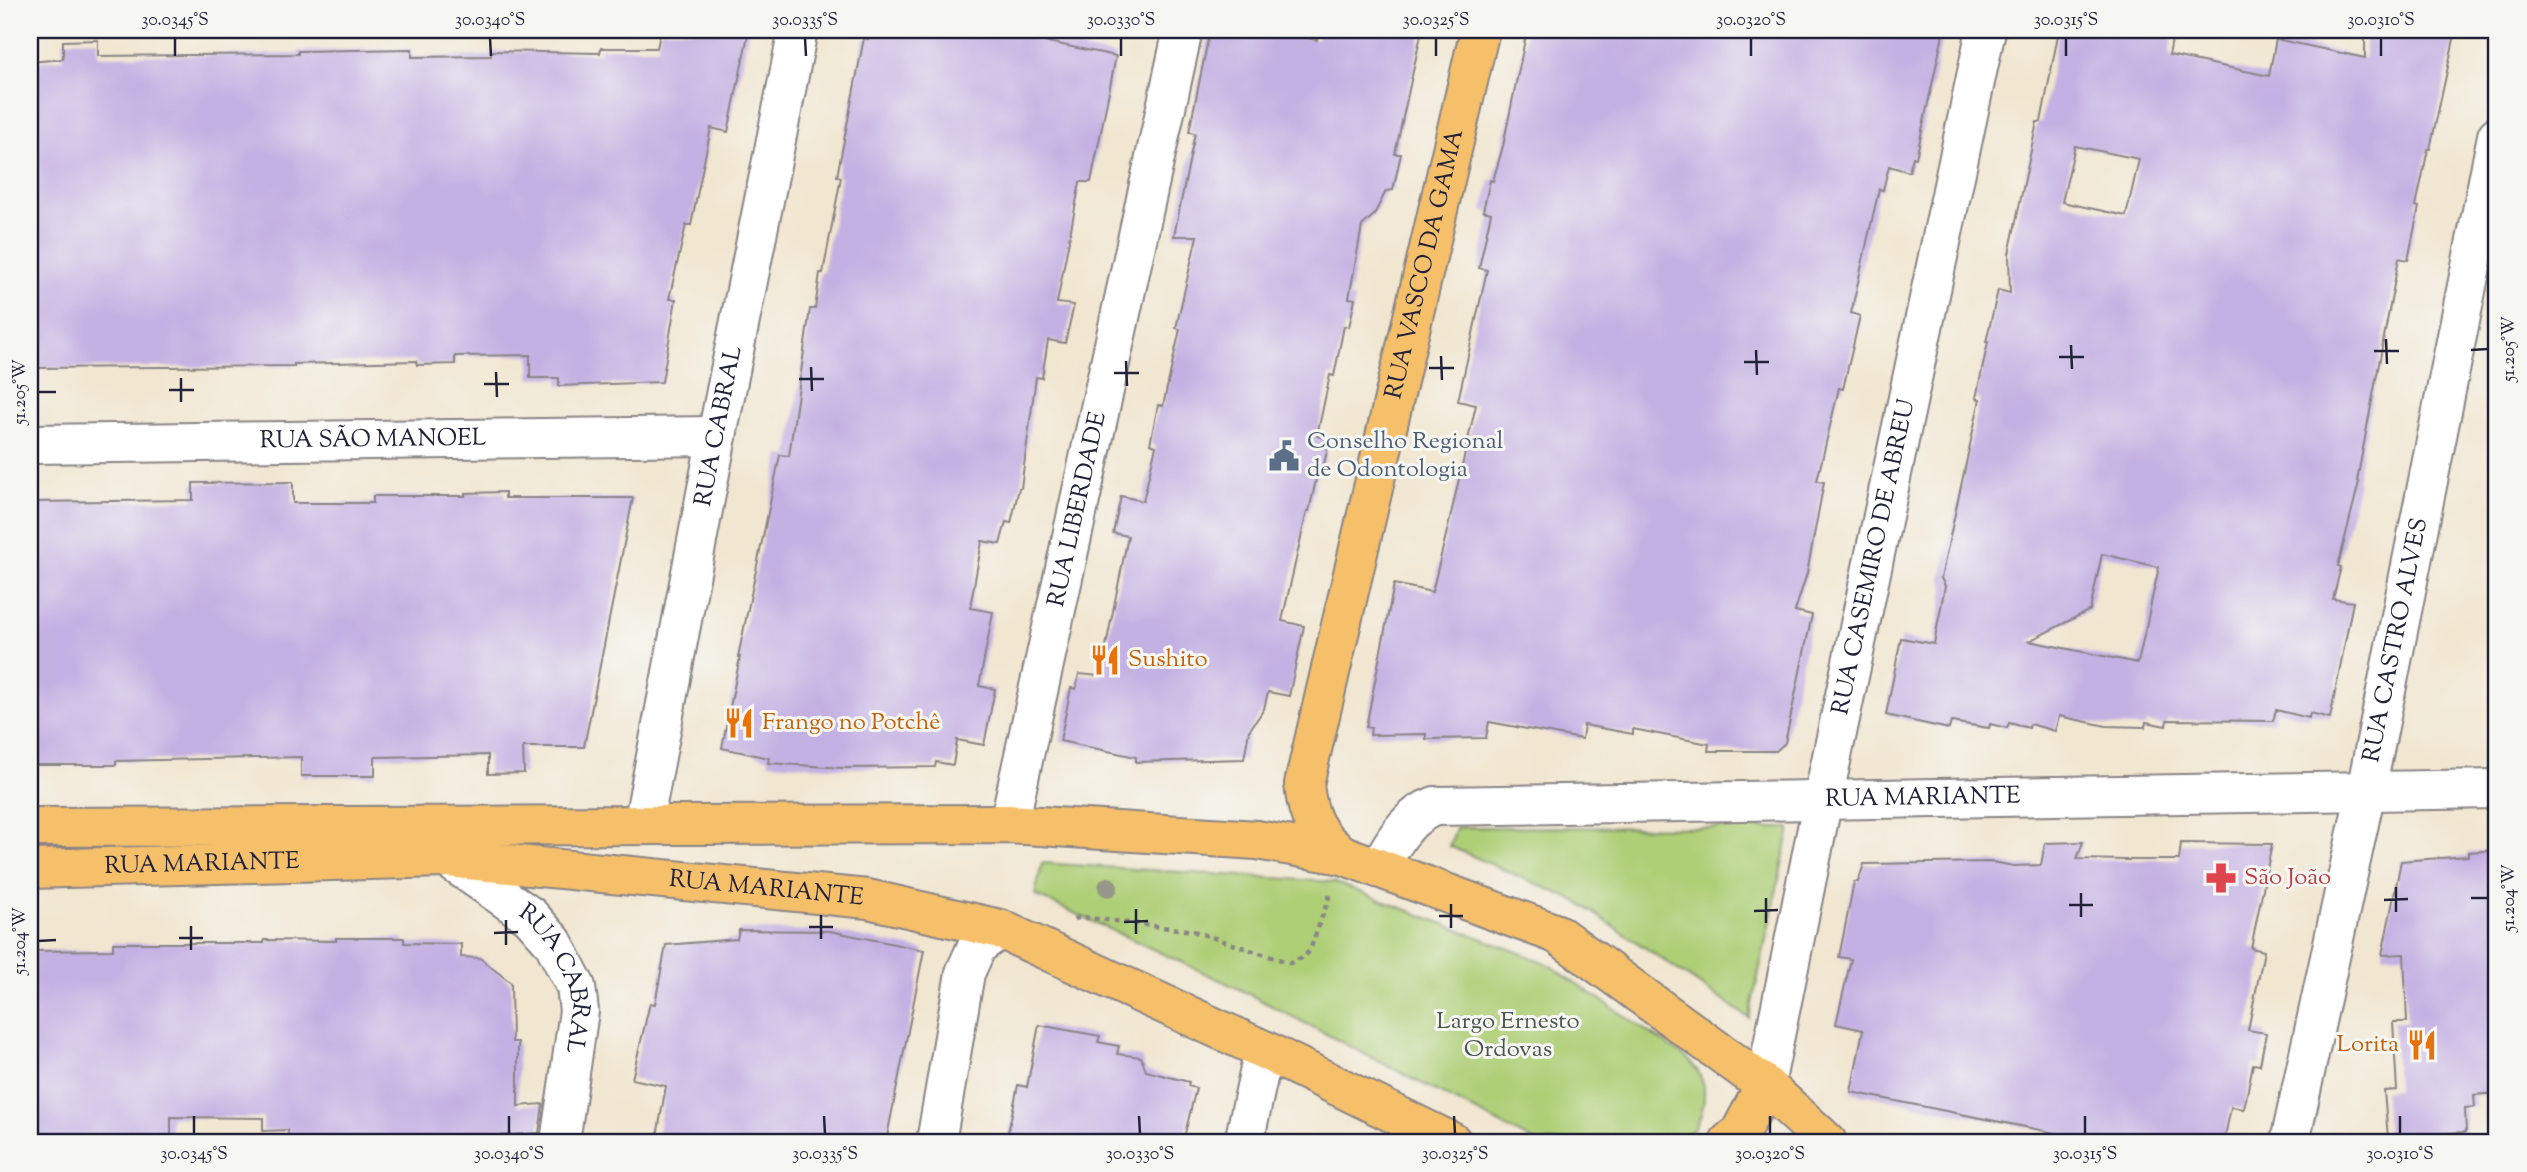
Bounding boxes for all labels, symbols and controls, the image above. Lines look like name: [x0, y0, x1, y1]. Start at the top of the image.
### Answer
text: 30.0345°S: [141, 8, 209, 34]
text: 30.0340°S: [455, 8, 525, 34]
text: 30.0335°S: [772, 8, 838, 34]
text: 30.0330°S: [1087, 8, 1155, 34]
text: 30.0325°S: [1403, 8, 1469, 34]
text: 30.0320°S: [1716, 8, 1786, 34]
text: 30.0315°S: [2034, 8, 2098, 34]
text: 30.0310°S: [2347, 8, 2415, 34]
street label: RUA VASCO DA GAMA: [1377, 125, 1473, 403]
text: 51.205°W: [2497, 316, 2523, 383]
street label: RUA CABRAL: [687, 343, 752, 509]
text: 51.205°W: [8, 359, 34, 426]
street label: RUA CASEMIRO DE ABREU: [1824, 396, 1924, 718]
street label: RUA LIBERDADE: [1040, 408, 1116, 610]
street label: RUA SÃO MANOEL: [260, 422, 486, 458]
place label: Conselho Regional de Odontologia: [1307, 425, 1504, 487]
public building icon: Conselho Regional de Odontologia: [1267, 439, 1301, 473]
street label: RUA CASTRO ALVES: [2355, 515, 2437, 765]
restaurant icon: Sushito: [1088, 643, 1122, 677]
place label: Sushito: [1128, 643, 1208, 677]
restaurant icon: Frango no Potchê: [722, 706, 756, 740]
place label: Frango no Potchê: [762, 706, 940, 740]
street label: RUA MARIANTE: [1825, 780, 2021, 817]
street label: RUA MARIANTE: [104, 845, 301, 884]
pharmacy icon: São João: [2204, 861, 2238, 895]
place label: São João: [2244, 861, 2331, 895]
street label: RUA MARIANTE: [667, 863, 866, 916]
text: 51.204°W: [2497, 864, 2523, 933]
street label: RUA CABRAL: [512, 896, 597, 1056]
text: 51.204°W: [8, 907, 34, 976]
park label: Largo Ernesto Ordovas: [1436, 1005, 1580, 1067]
place label: Lorita: [2336, 1028, 2399, 1062]
restaurant icon: Lorita: [2405, 1028, 2439, 1062]
text: 30.0345°S: [160, 1142, 228, 1168]
text: 30.0340°S: [474, 1142, 544, 1168]
text: 30.0335°S: [792, 1142, 858, 1168]
text: 30.0330°S: [1106, 1142, 1174, 1168]
text: 30.0325°S: [1422, 1142, 1488, 1168]
text: 30.0320°S: [1735, 1142, 1805, 1168]
text: 30.0315°S: [2053, 1142, 2117, 1168]
text: 30.0310°S: [2366, 1142, 2434, 1168]

